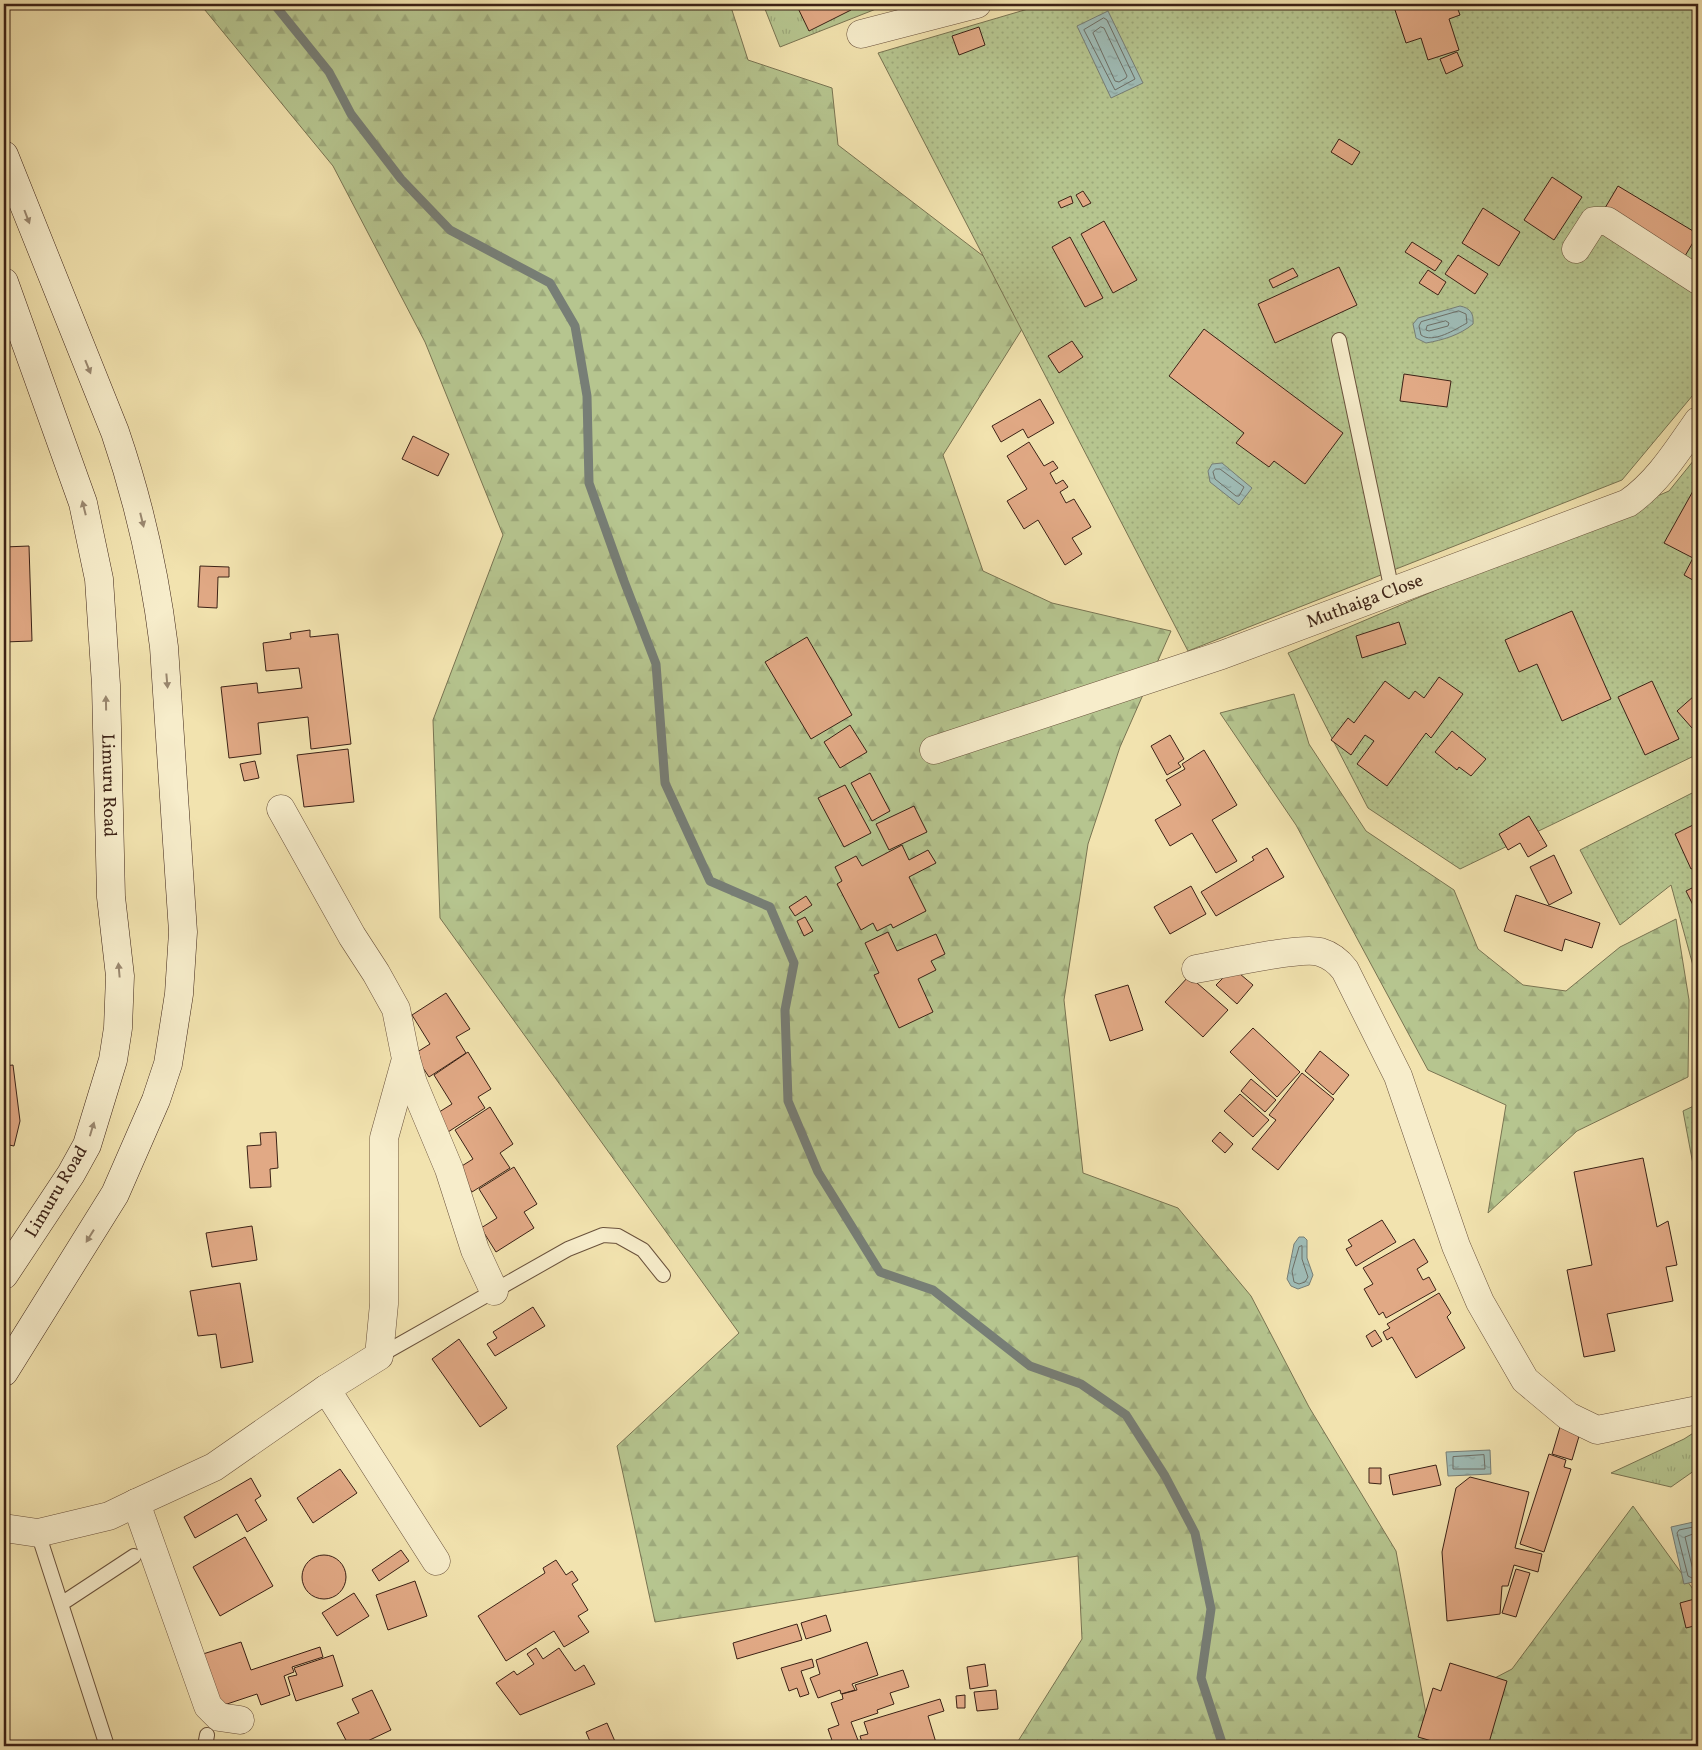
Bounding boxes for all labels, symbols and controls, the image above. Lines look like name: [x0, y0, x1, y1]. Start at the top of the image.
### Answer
one-way arrow: [24, 209, 31, 224]
one-way arrow: [84, 360, 92, 375]
one-way arrow: [80, 500, 88, 515]
one-way arrow: [138, 513, 146, 528]
street label: Muthaiga Close: [1303, 568, 1427, 635]
one-way arrow: [163, 673, 171, 689]
one-way arrow: [102, 695, 110, 711]
street label: Limuru Road: [95, 733, 122, 837]
one-way arrow: [115, 962, 123, 978]
one-way arrow: [88, 1121, 96, 1136]
street label: Limuru Road: [20, 1141, 94, 1243]
one-way arrow: [86, 1229, 95, 1242]

